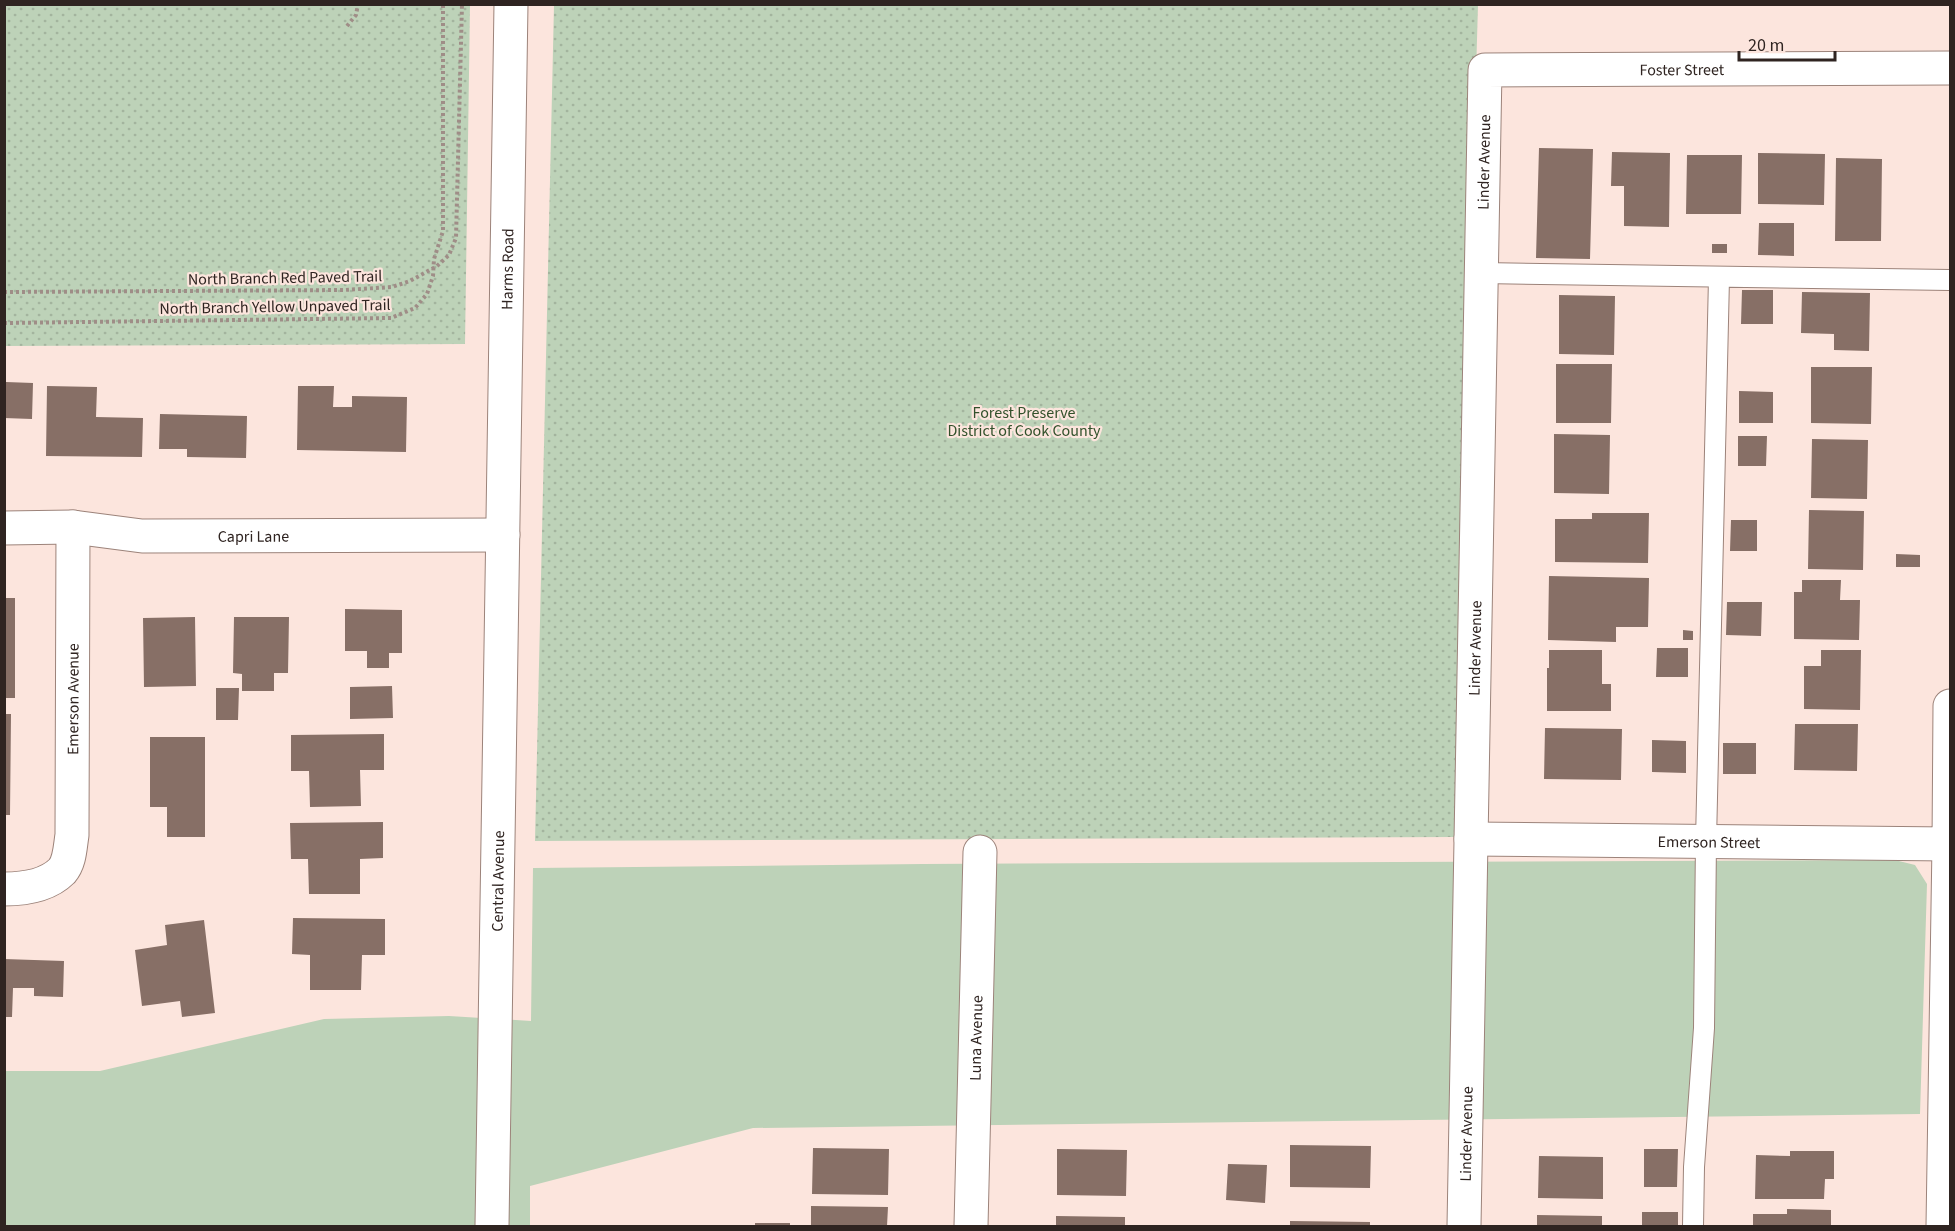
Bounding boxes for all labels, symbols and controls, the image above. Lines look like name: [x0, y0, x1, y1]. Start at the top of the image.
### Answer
scale bar: [1739, 24, 1835, 62]
text: 20 m: [1748, 33, 1784, 58]
street label: Foster Street: [1639, 59, 1725, 81]
street label: Linder Avenue: [1472, 114, 1496, 210]
street label: Harms Road: [496, 228, 520, 310]
street label: North Branch Red Paved Trail: [188, 265, 382, 291]
street label: North Branch Yellow Unpaved Trail: [159, 294, 391, 320]
park label: Forest Preserve District of Cook County: [947, 402, 1101, 442]
street label: Capri Lane: [218, 526, 289, 548]
street label: Linder Avenue: [1464, 600, 1487, 696]
street label: Emerson Avenue: [62, 643, 85, 755]
street label: Central Avenue: [487, 830, 510, 932]
street label: Emerson Street: [1658, 831, 1761, 854]
street label: Luna Avenue: [964, 995, 989, 1081]
street label: Linder Avenue: [1455, 1086, 1479, 1182]

